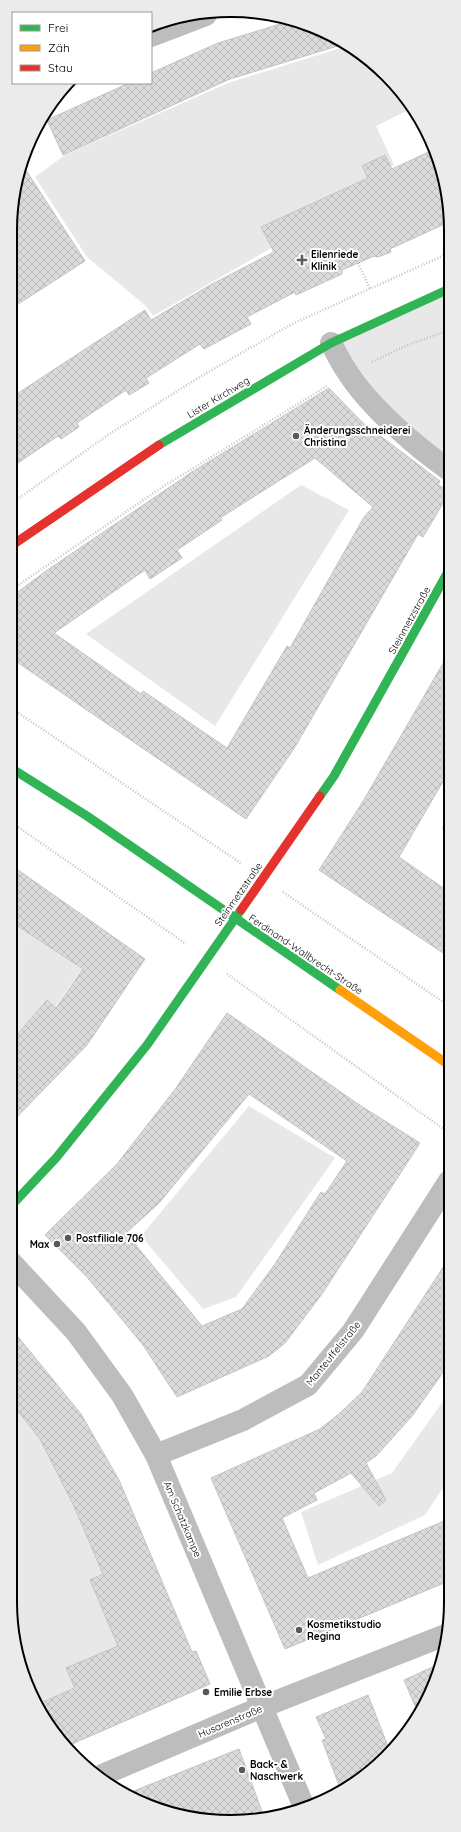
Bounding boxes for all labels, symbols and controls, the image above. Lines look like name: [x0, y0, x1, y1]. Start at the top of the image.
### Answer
legend: [12, 12, 152, 84]
text: Frei: [48, 20, 68, 35]
text: Zäh: [48, 40, 70, 55]
text: Stau: [48, 60, 73, 75]
place label: Eilenriede Klinik: [311, 248, 358, 273]
marker: Eilenriede Klinik: [296, 254, 308, 266]
street label: Lister Kirchweg: [185, 374, 252, 421]
place label: Änderungsschneiderei Christina: [304, 423, 410, 449]
marker: Änderungsschneiderei Christina: [291, 431, 301, 441]
street label: Steinmetzstraße: [386, 584, 433, 656]
street label: Steinmetzstraße: [212, 860, 265, 929]
street label: Ferdinand-Wallbrecht-Straße: [246, 911, 366, 998]
place label: Postfiliale 706: [76, 1232, 144, 1245]
marker: Postfiliale 706: [63, 1233, 73, 1243]
place label: Max: [30, 1238, 49, 1251]
marker: Max: [52, 1239, 62, 1249]
street label: Manteuffelstraße: [303, 1318, 364, 1388]
street label: Am Schatzkampe: [161, 1479, 205, 1559]
place label: Kosmetikstudio Regina: [307, 1618, 381, 1643]
marker: Kosmetikstudio Regina: [294, 1625, 304, 1635]
place label: Emilie Erbse: [214, 1686, 272, 1699]
marker: Emilie Erbse: [201, 1687, 211, 1697]
street label: Husarenstraße: [196, 1702, 265, 1741]
place label: Back- & Naschwerk: [250, 1758, 303, 1783]
marker: Back- & Naschwerk: [237, 1765, 247, 1775]

